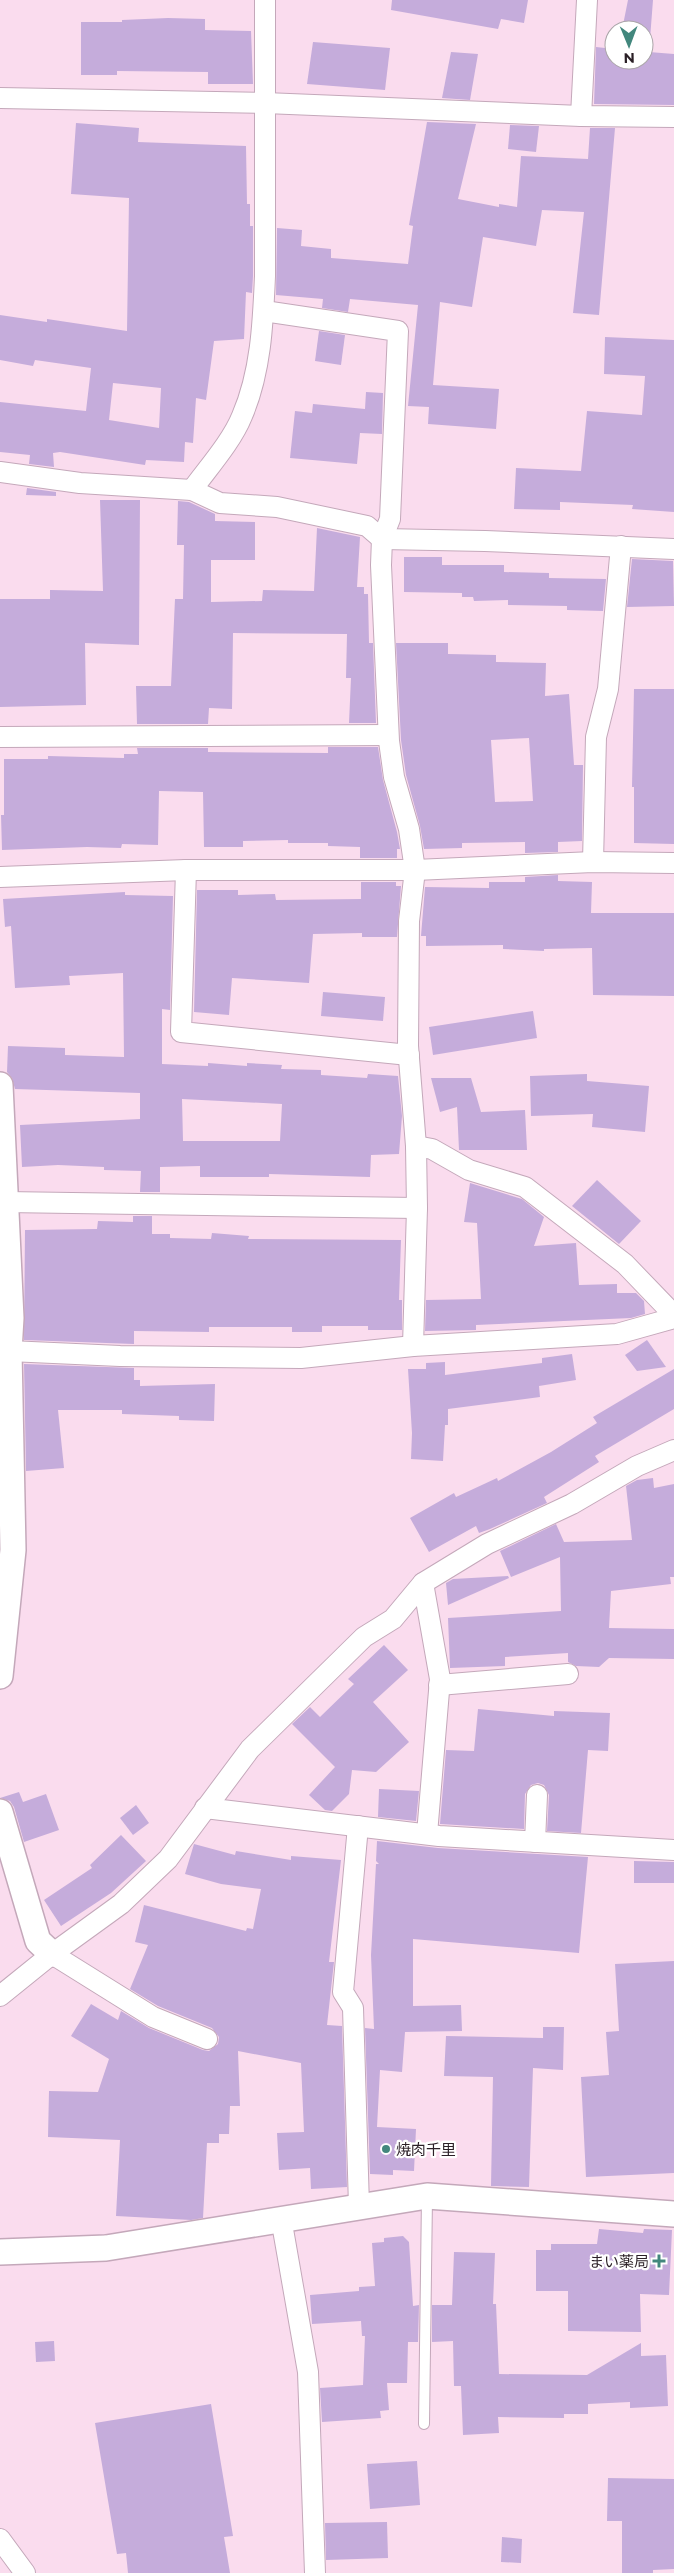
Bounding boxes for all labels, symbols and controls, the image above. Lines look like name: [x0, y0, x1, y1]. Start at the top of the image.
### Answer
north arrow: [604, 20, 654, 70]
text: N: [623, 49, 635, 67]
place label: 焼肉千里: [396, 2140, 456, 2159]
marker: 焼肉千里: [380, 2143, 392, 2155]
place label: まい薬局: [589, 2252, 649, 2271]
marker: まい薬局: [653, 2255, 665, 2267]

